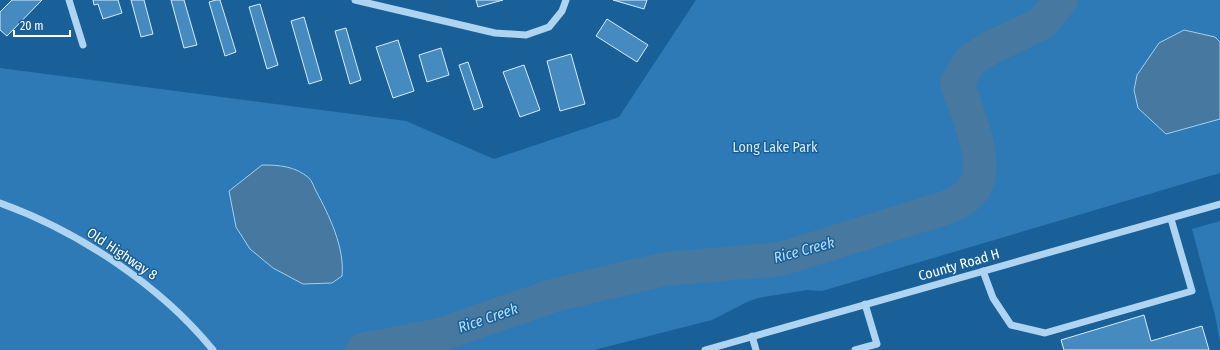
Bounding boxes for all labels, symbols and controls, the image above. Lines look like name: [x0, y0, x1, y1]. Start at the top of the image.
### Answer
scale bar: [14, 12, 70, 38]
text: 20 m: [20, 19, 44, 33]
park label: Long Lake Park: [733, 139, 818, 156]
street label: Old Highway 8: [84, 224, 160, 284]
water label: Rice Creek: [772, 233, 837, 267]
street label: County Road H: [916, 245, 1002, 285]
water label: Rice Creek: [456, 299, 521, 337]

